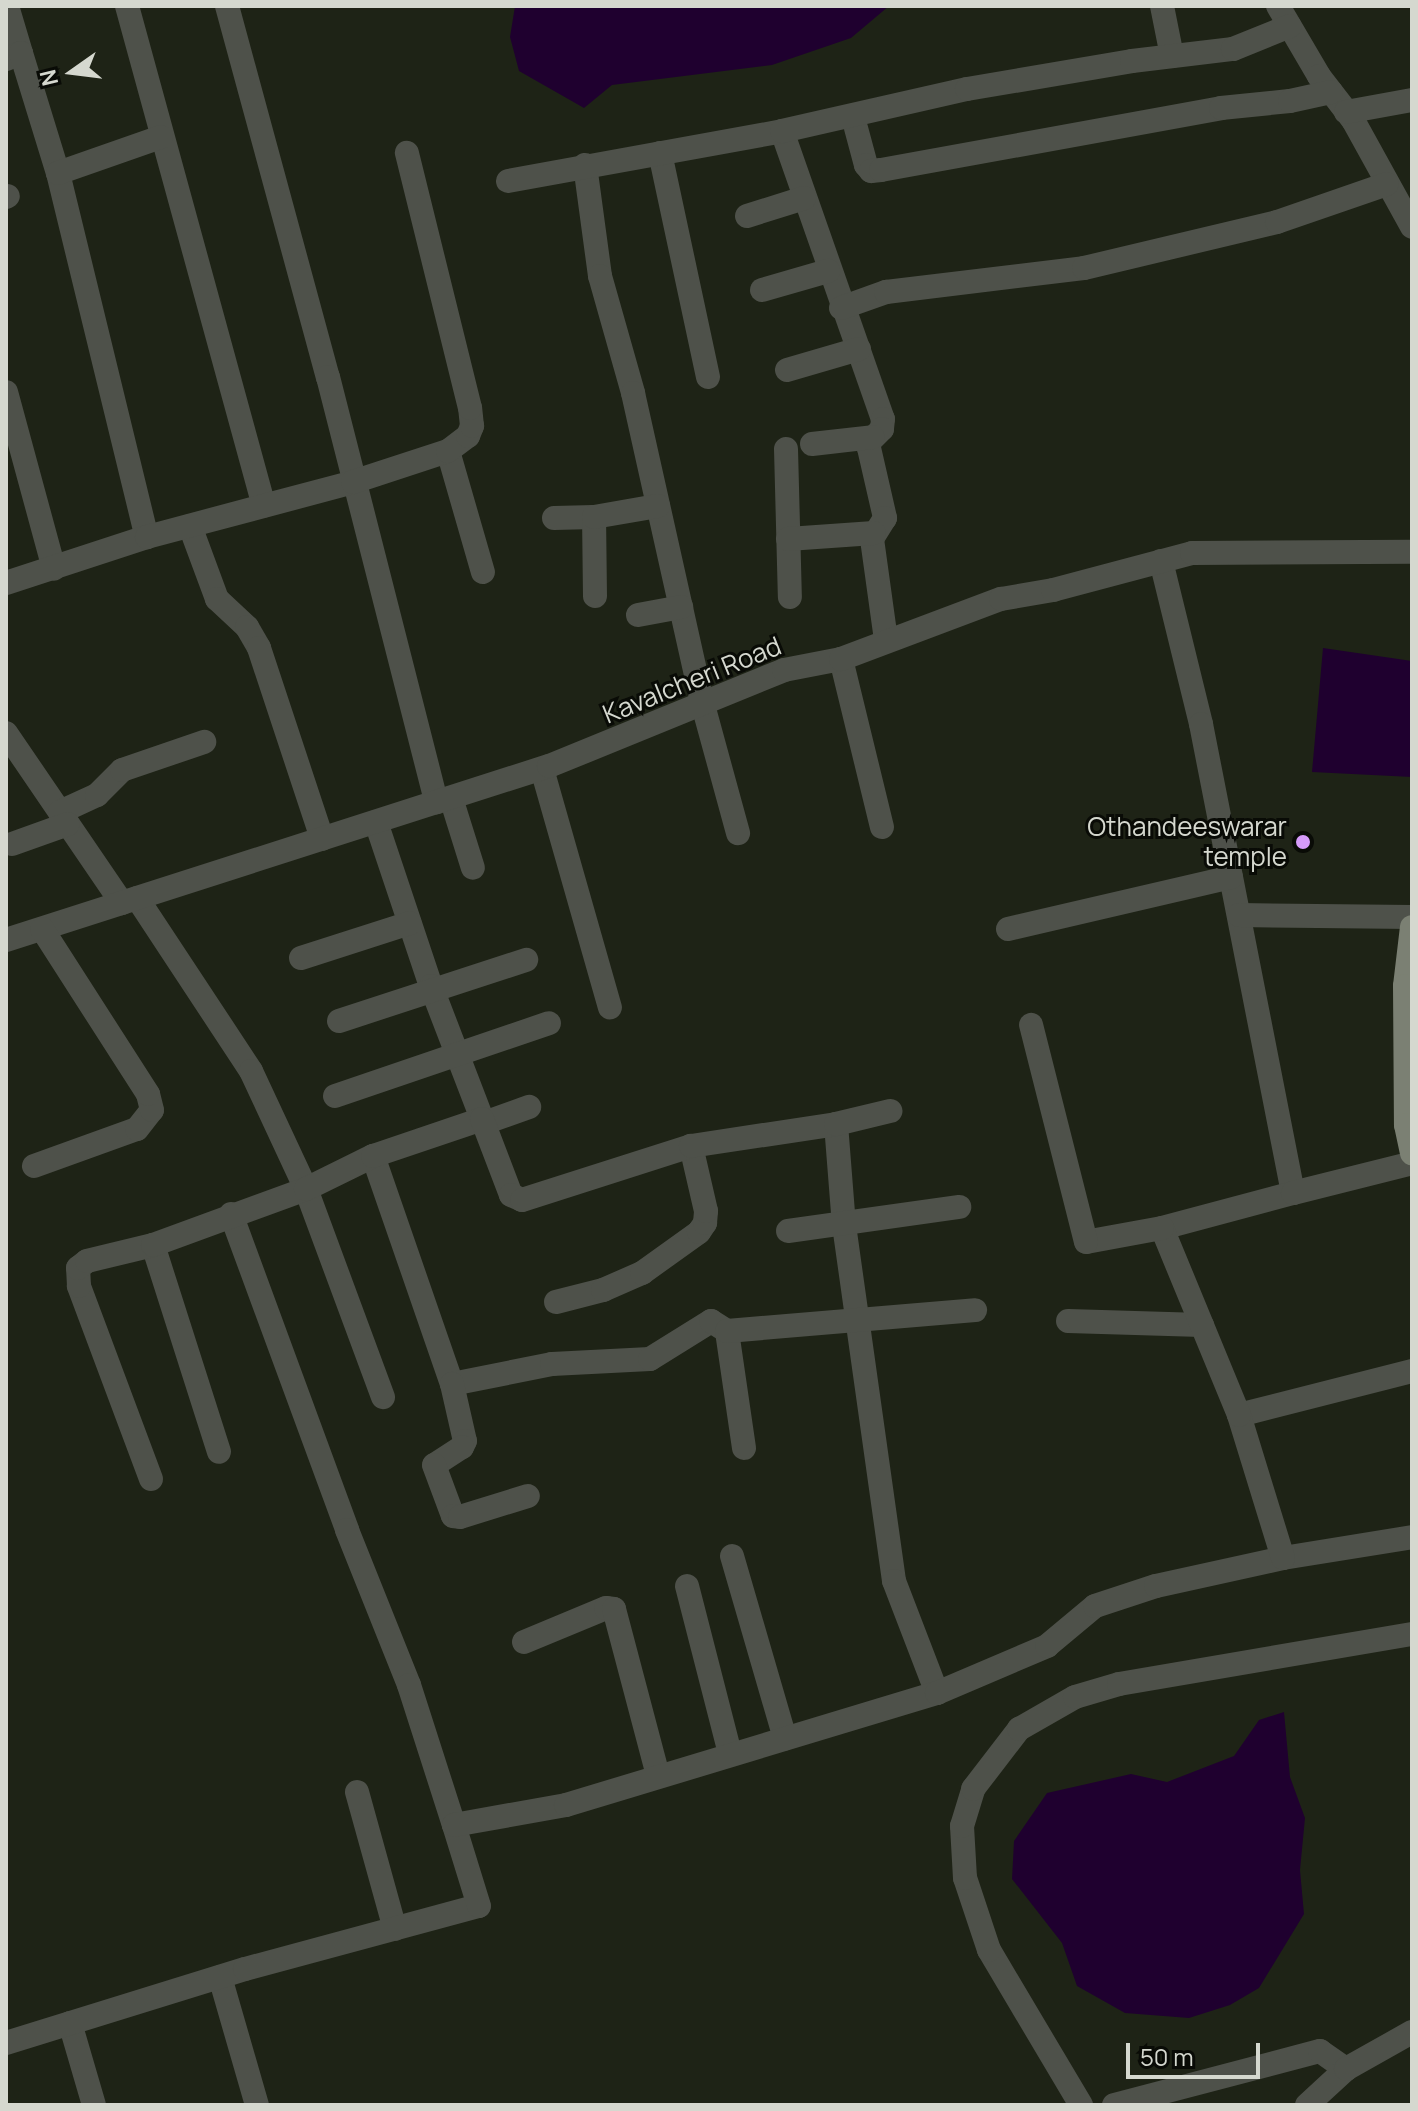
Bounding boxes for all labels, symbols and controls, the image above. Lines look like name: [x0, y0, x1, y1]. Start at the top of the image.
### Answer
north arrow: [32, 32, 112, 112]
text: N: [32, 67, 65, 89]
street label: Kavalcheri Road: [598, 630, 786, 730]
place label: Othandeeswarar temple: [1087, 811, 1287, 872]
marker: Othandeeswarar temple: [1294, 833, 1312, 851]
scale bar: [1130, 2027, 1264, 2077]
text: 50 m: [1140, 2040, 1194, 2073]

